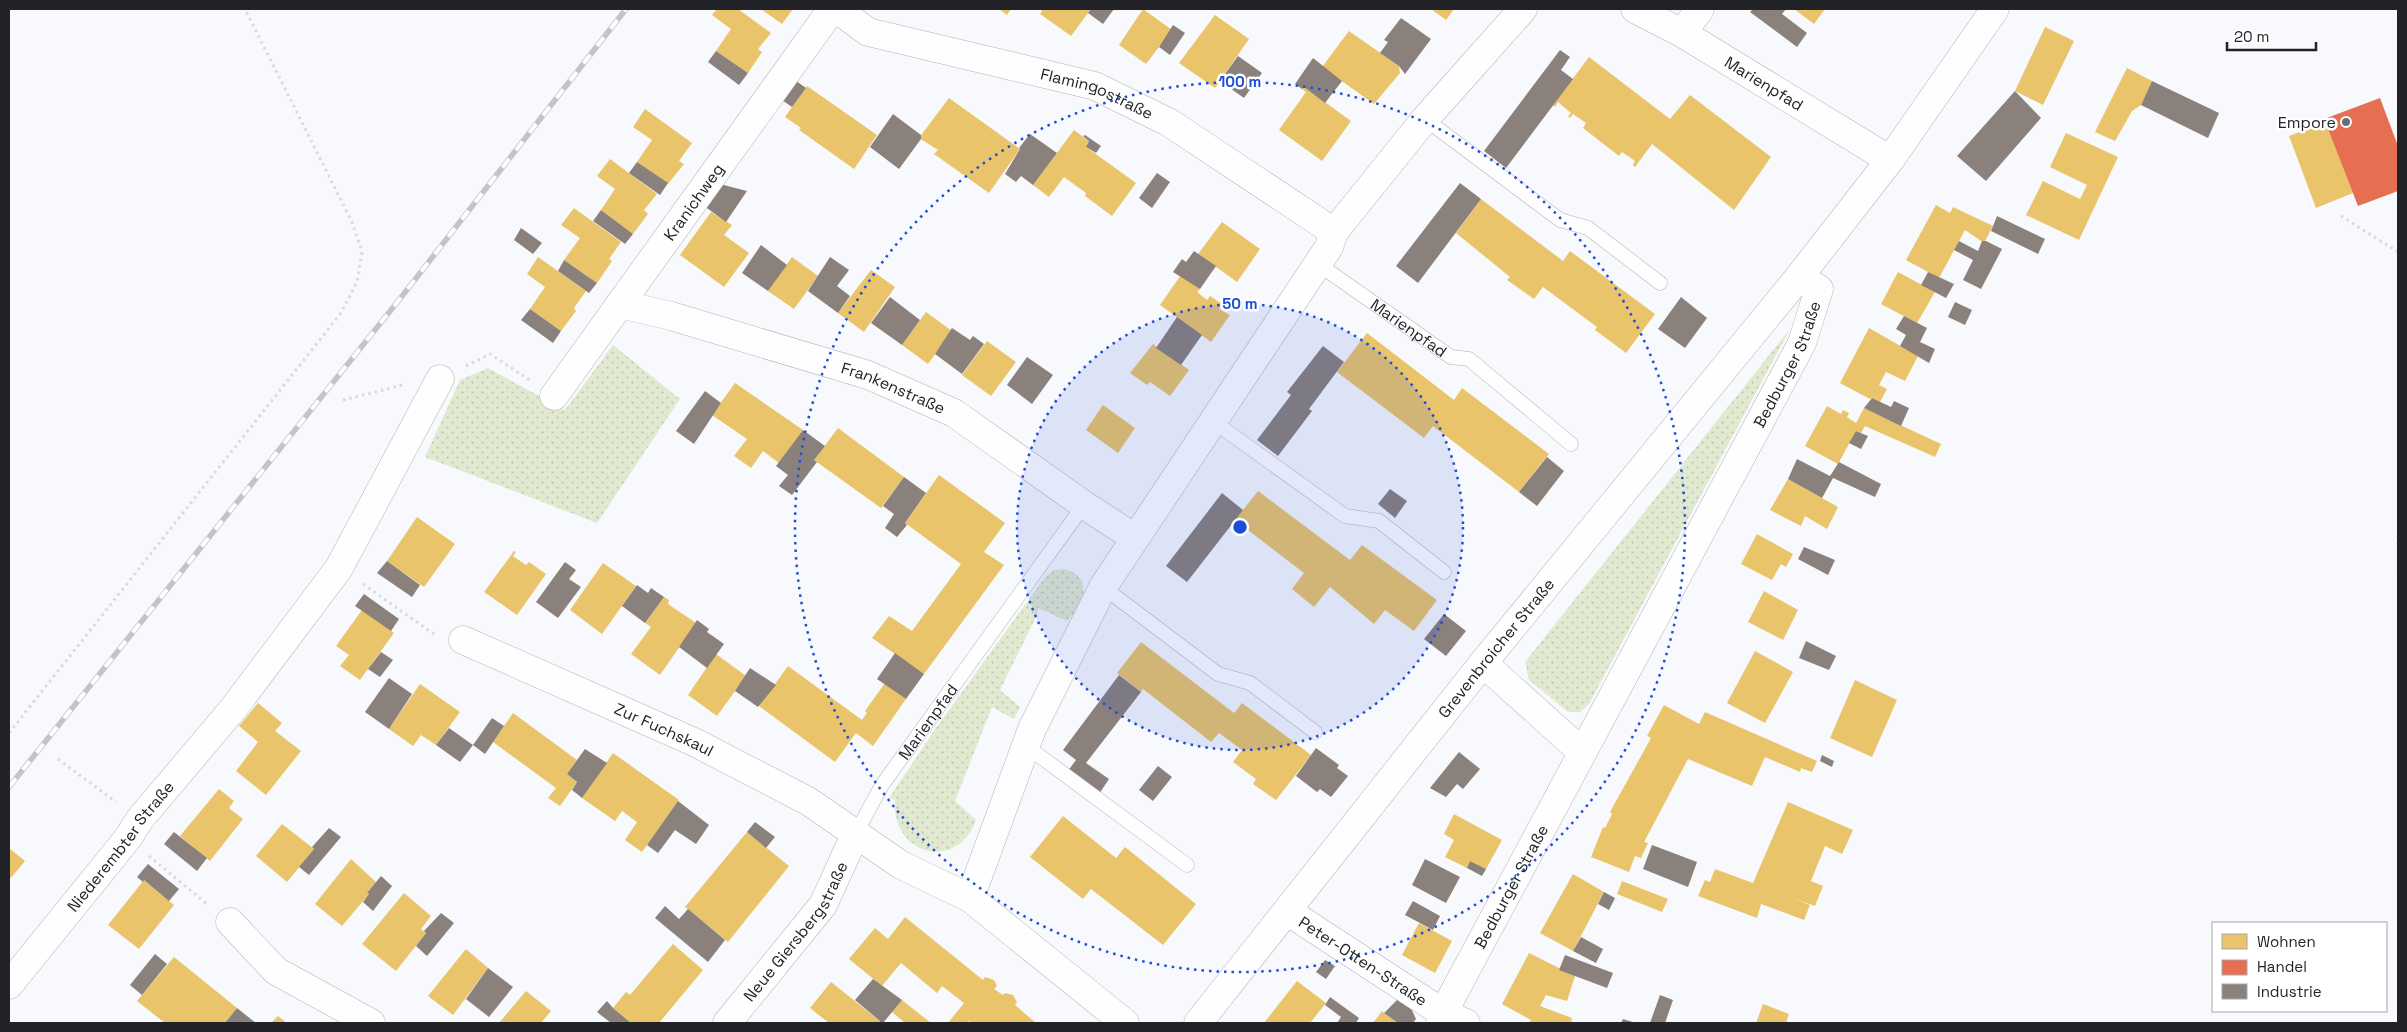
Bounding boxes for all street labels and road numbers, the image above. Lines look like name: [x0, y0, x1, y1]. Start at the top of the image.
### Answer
street label: Marienpfad: [1721, 51, 1807, 115]
street label: Flamingostraße: [1038, 63, 1157, 124]
street label: Kranichweg: [659, 159, 728, 245]
street label: Marienpfad: [1367, 294, 1451, 362]
street label: Bedburger Straße: [1748, 298, 1825, 431]
street label: Frankenstraße: [839, 357, 949, 418]
street label: Grevenbroicher Straße: [1433, 574, 1559, 722]
street label: Marienpfad: [893, 680, 962, 764]
street label: Zur Fuchskaul: [611, 698, 717, 761]
street label: Niederembter Straße: [62, 776, 178, 916]
street label: Bedburger Straße: [1469, 821, 1553, 952]
street label: Neue Giersbergstraße: [738, 858, 852, 1005]
street label: Peter-Otten-Straße: [1295, 911, 1432, 1011]

